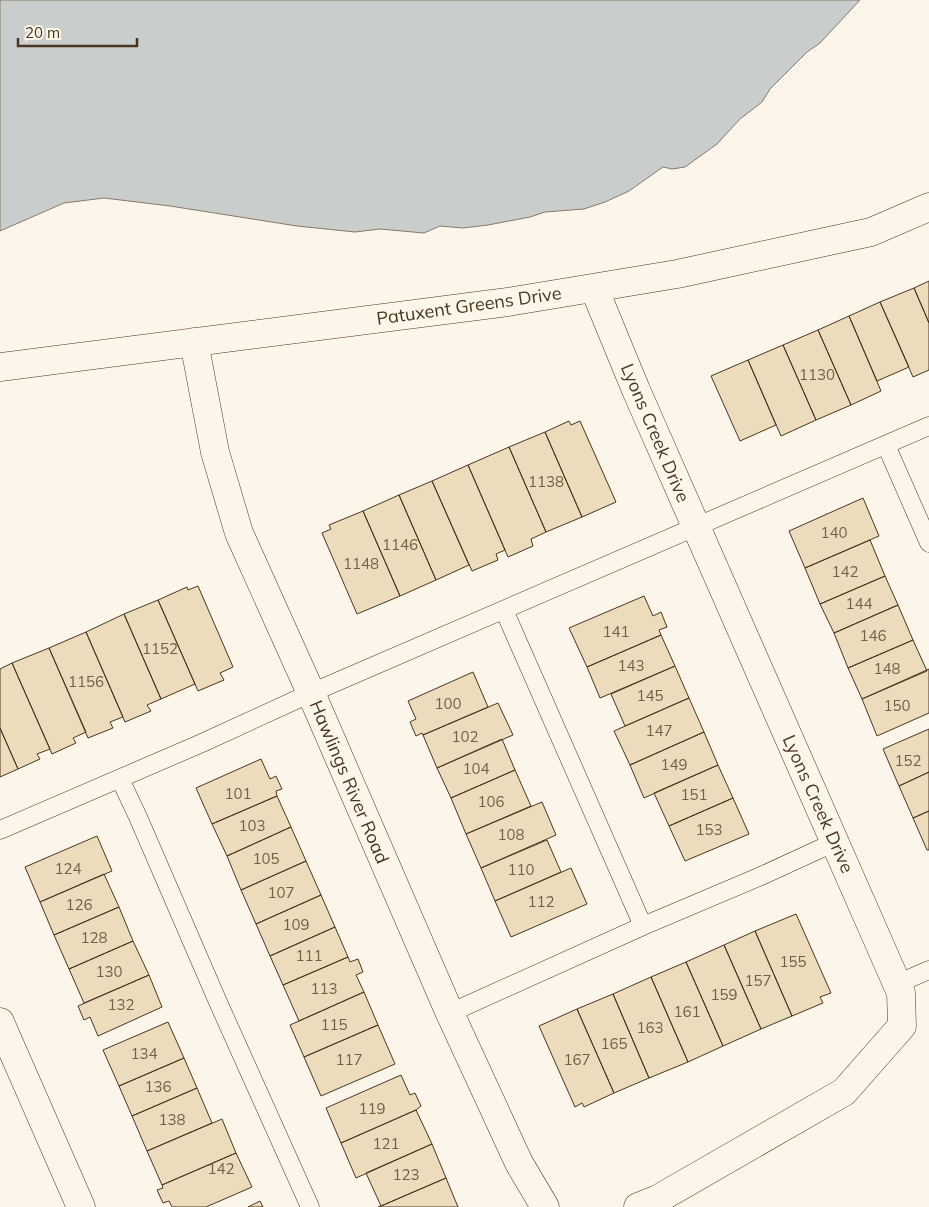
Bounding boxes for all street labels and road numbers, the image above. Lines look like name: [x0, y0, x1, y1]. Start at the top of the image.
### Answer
street label: Patuxent Greens Drive: [375, 281, 563, 330]
street label: Lyons Creek Drive: [616, 360, 695, 506]
street label: Hawlings River Road: [305, 697, 394, 867]
street label: Lyons Creek Drive: [778, 731, 859, 876]

